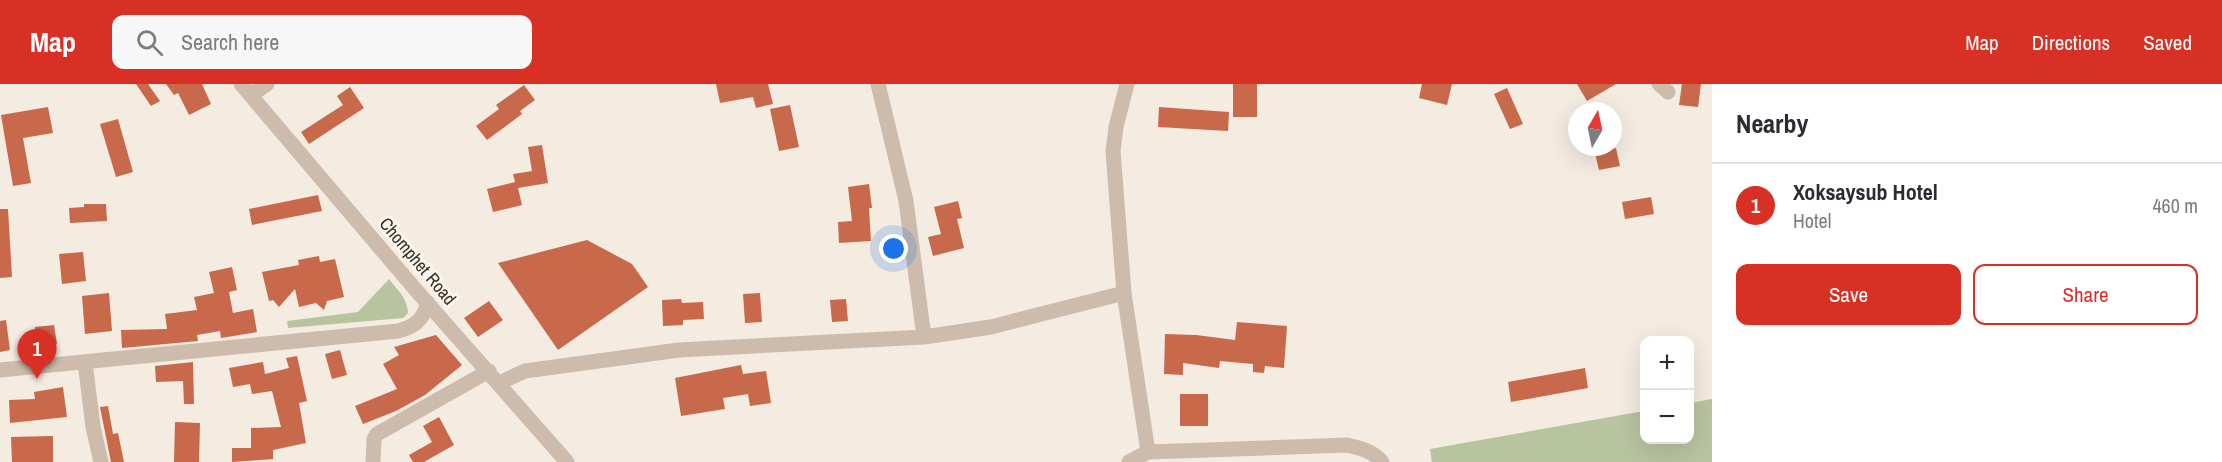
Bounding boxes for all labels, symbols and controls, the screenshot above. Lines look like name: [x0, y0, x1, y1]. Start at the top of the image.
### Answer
search box: [112, 15, 532, 69]
text: Map: [30, 23, 76, 61]
icon: search: [133, 26, 166, 59]
text: Search here: [181, 27, 279, 57]
text: Map: [1965, 28, 1999, 57]
text: Directions: [2032, 28, 2110, 57]
text: Saved: [2143, 28, 2192, 57]
north arrow: [1568, 102, 1622, 156]
text: Nearby: [1736, 106, 1808, 141]
text: Xoksaysub Hotel: [1793, 177, 1938, 207]
text: 1: [1751, 192, 1760, 219]
text: 460 m: [2152, 192, 2198, 219]
text: Hotel: [1793, 207, 1831, 234]
street label: Chomphet Road: [374, 212, 462, 310]
your location: [879, 234, 908, 263]
button: Save: [1736, 264, 1961, 325]
button: Share: [1973, 264, 2198, 325]
pin: 1: [18, 330, 57, 379]
map controls: [1640, 336, 1694, 444]
button: +: [1640, 336, 1694, 390]
button: −: [1640, 390, 1694, 444]

